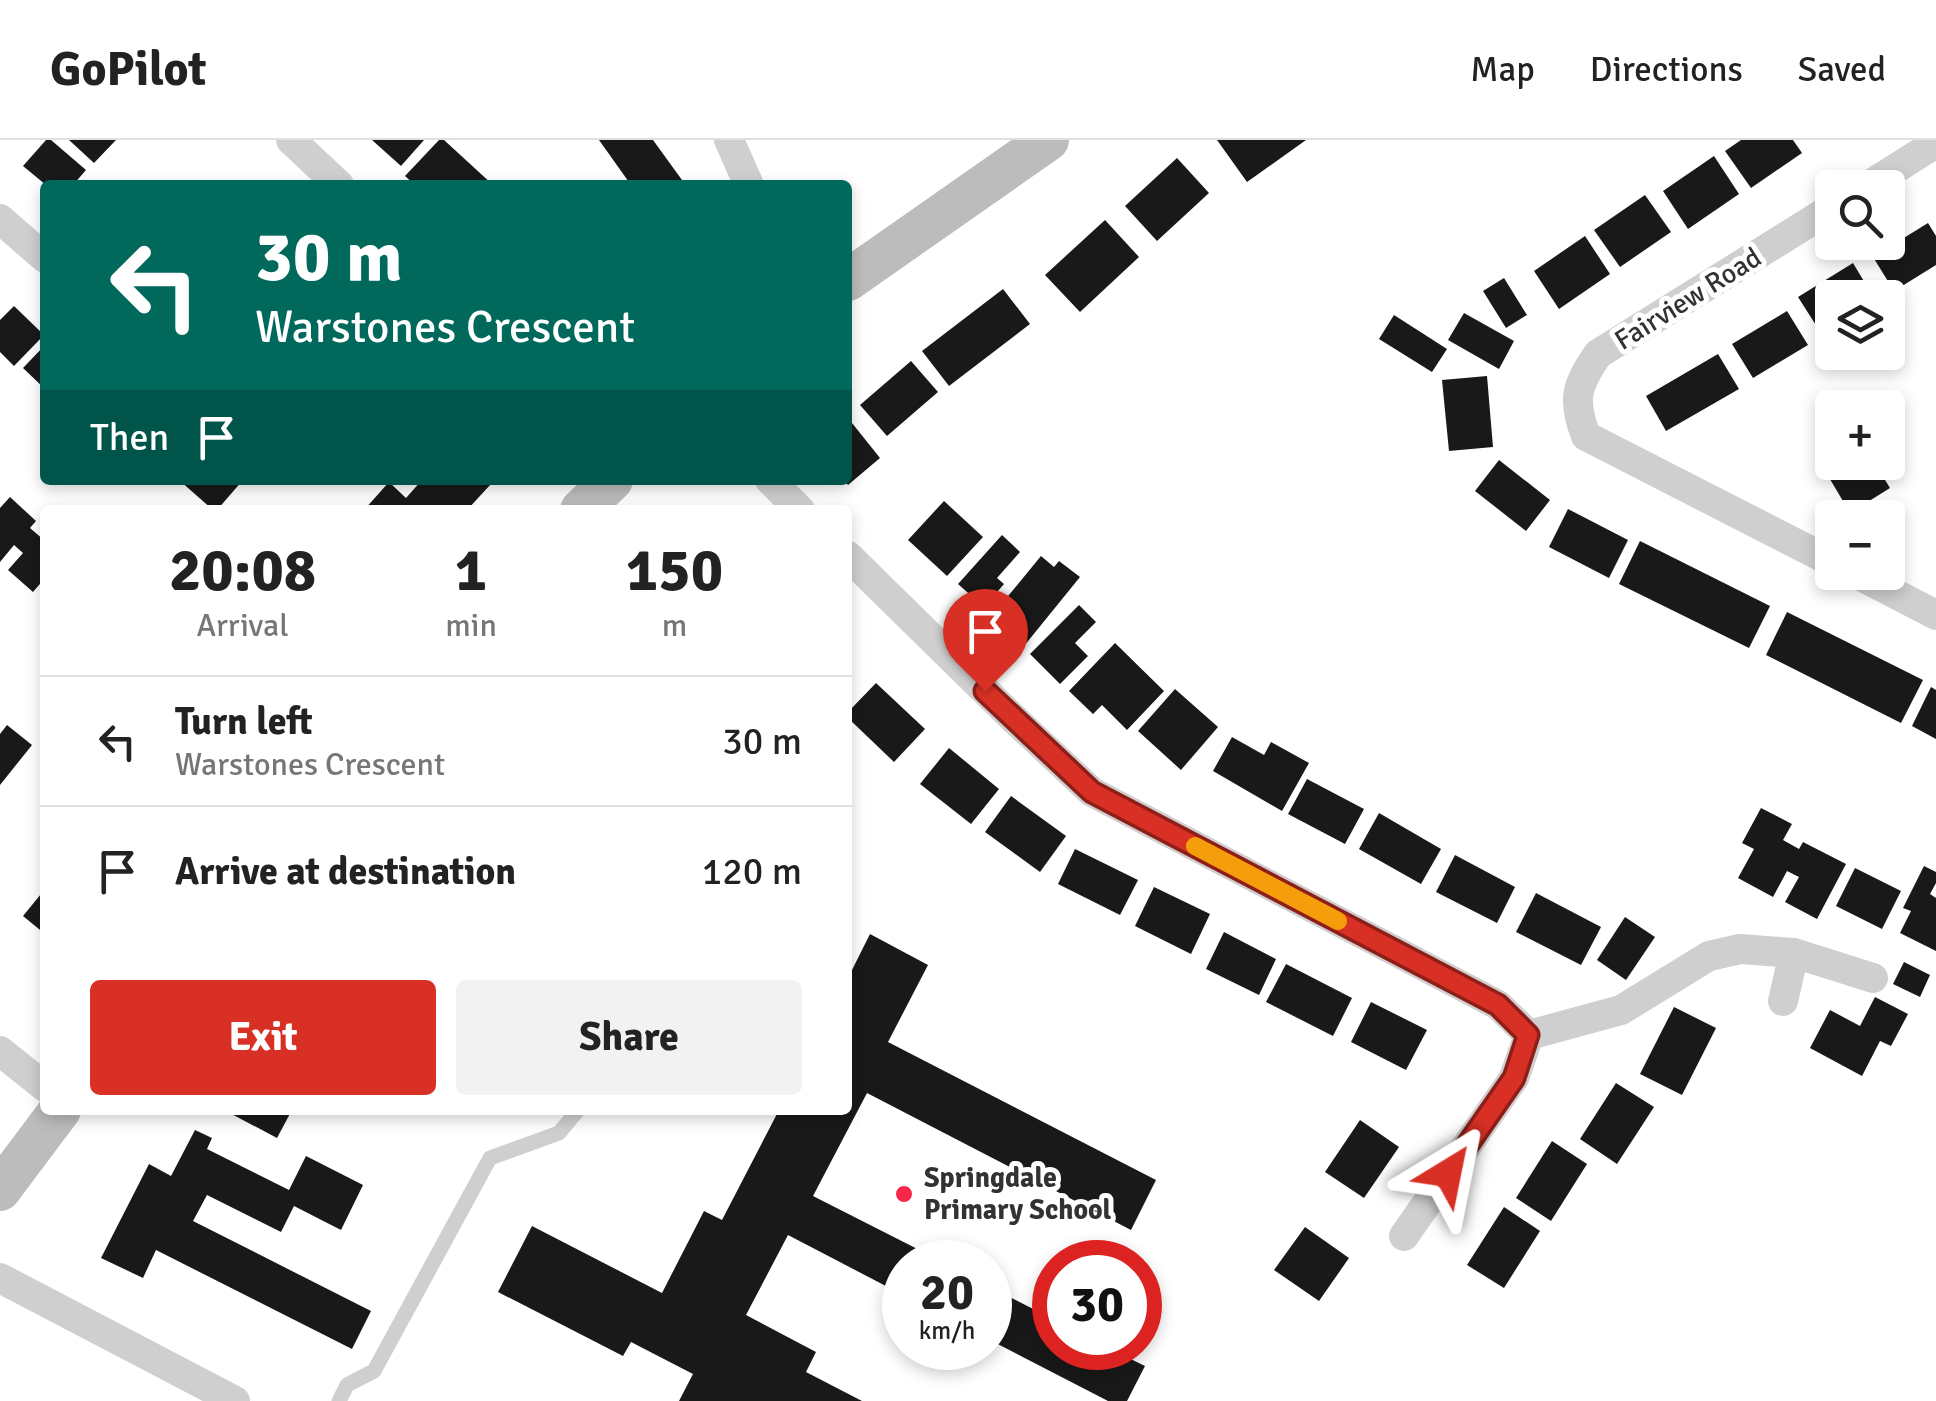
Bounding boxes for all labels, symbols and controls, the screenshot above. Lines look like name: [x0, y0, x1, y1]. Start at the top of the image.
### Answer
text: GoPilot: [50, 40, 207, 99]
text: Map: [1470, 48, 1535, 91]
text: Directions: [1590, 48, 1743, 91]
text: Saved: [1798, 48, 1886, 91]
map controls: [1815, 170, 1905, 590]
button: search: [1815, 170, 1905, 260]
text: 30 m: [255, 214, 403, 300]
icon: left: [90, 220, 220, 350]
street label: Fairview Road: [1608, 240, 1768, 358]
button: layers: [1815, 280, 1905, 370]
text: Warstones Crescent: [255, 300, 635, 355]
button: +: [1815, 390, 1905, 480]
icon: arrive: [189, 410, 244, 465]
text: Then: [90, 414, 169, 461]
button: −: [1815, 500, 1905, 590]
text: 20:08: [169, 534, 316, 608]
text: 1: [455, 534, 487, 608]
text: 150: [626, 534, 723, 608]
pin: [943, 589, 1028, 692]
icon: arrive: [958, 604, 1013, 659]
text: Arrival: [197, 606, 289, 645]
text: min: [445, 606, 497, 645]
text: m: [662, 606, 687, 645]
text: Turn left: [175, 698, 313, 745]
icon: left: [90, 714, 145, 769]
text: 30 m: [722, 718, 802, 765]
text: Warstones Crescent: [175, 745, 445, 784]
icon: arrive: [90, 844, 145, 899]
text: Arrive at destination: [175, 848, 516, 895]
text: 120 m: [702, 848, 802, 895]
button: Exit: [90, 980, 436, 1095]
button: Share: [456, 980, 802, 1095]
position arrow: [1396, 1121, 1500, 1225]
place label: Springdale Primary School: [924, 1161, 1112, 1227]
marker: Springdale Primary School: [893, 1183, 915, 1205]
speed limit sign: 30: [1032, 1240, 1162, 1370]
text: 20: [920, 1262, 974, 1324]
text: km/h: [919, 1315, 975, 1346]

